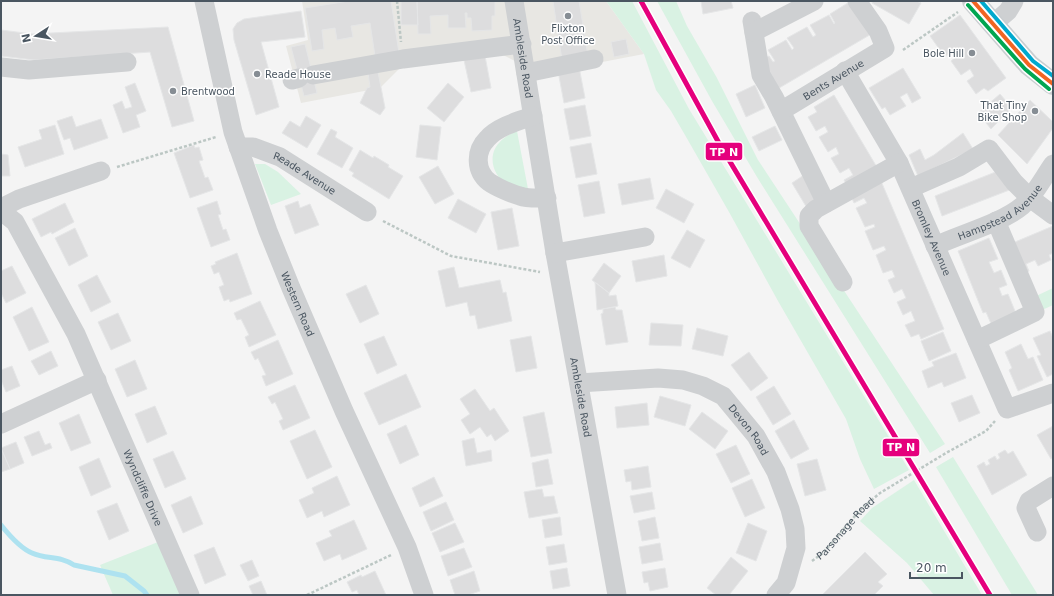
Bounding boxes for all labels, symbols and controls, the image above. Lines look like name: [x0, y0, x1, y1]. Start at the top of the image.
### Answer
marker: Flixton Post Office: [563, 11, 573, 21]
north arrow: [16, 16, 56, 56]
street label: Ambleside Road: [511, 18, 535, 99]
place label: Flixton Post Office: [541, 23, 595, 46]
text: N: [19, 32, 34, 44]
place label: Bole Hill: [923, 48, 964, 59]
marker: Bole Hill: [967, 48, 977, 58]
street label: Bents Avenue: [801, 57, 865, 102]
marker: Reade House: [252, 69, 262, 79]
place label: Reade House: [265, 69, 331, 80]
marker: Brentwood: [168, 86, 178, 96]
place label: Brentwood: [181, 86, 235, 97]
place label: That Tiny Bike Shop: [977, 100, 1027, 123]
marker: That Tiny Bike Shop: [1030, 106, 1040, 116]
line badge: TP N: [705, 142, 743, 161]
text: TP N: [710, 146, 738, 159]
street label: Reade Avenue: [272, 150, 338, 196]
street label: Hampstead Avenue: [956, 182, 1044, 242]
street label: Bromley Avenue: [910, 198, 953, 277]
street label: Western Road: [279, 270, 317, 338]
street label: Ambleside Road: [569, 357, 594, 438]
street label: Devon Road: [727, 402, 771, 457]
line badge: TP N: [882, 438, 920, 457]
text: TP N: [887, 441, 915, 454]
street label: Wyndcliffe Drive: [122, 448, 165, 528]
street label: Parsonage Road: [814, 495, 876, 561]
scale bar: [910, 554, 962, 580]
text: 20 m: [916, 561, 947, 575]

